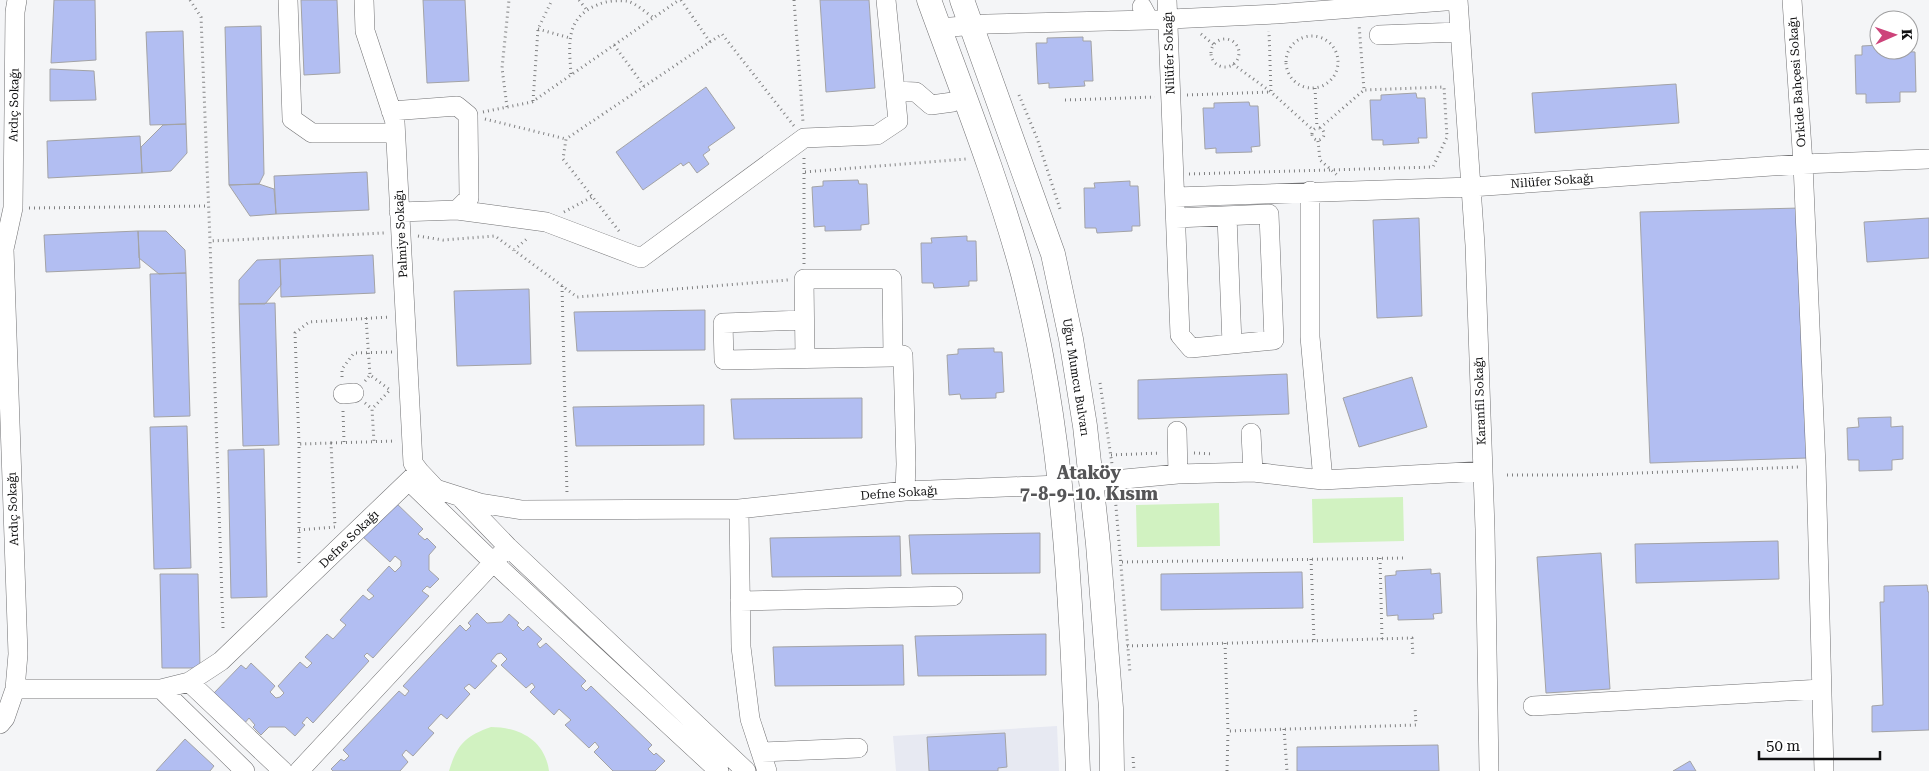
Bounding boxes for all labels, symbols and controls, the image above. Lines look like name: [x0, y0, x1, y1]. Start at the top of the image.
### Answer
north arrow: [1869, 10, 1919, 60]
street label: Nilüfer Sokağı: [1161, 11, 1177, 95]
street label: Orkide Bahçesi Sokağı: [1785, 16, 1809, 148]
text: K: [1899, 29, 1915, 40]
street label: Ardıç Sokağı: [6, 68, 22, 142]
street label: Nilüfer Sokağı: [1510, 171, 1594, 191]
street label: Palmiye Sokağı: [392, 189, 410, 278]
street label: Uğur Mumcu Bulvarı: [1060, 317, 1092, 437]
street label: Karanfil Sokağı: [1471, 356, 1489, 445]
district label: Ataköy 7-8-9-10. Kısım: [1020, 462, 1159, 504]
street label: Ardıç Sokağı: [5, 472, 21, 546]
street label: Defne Sokağı: [860, 483, 938, 503]
street label: Defne Sokağı: [316, 507, 382, 571]
scale bar: [1759, 728, 1880, 760]
text: 50 m: [1766, 737, 1801, 755]

